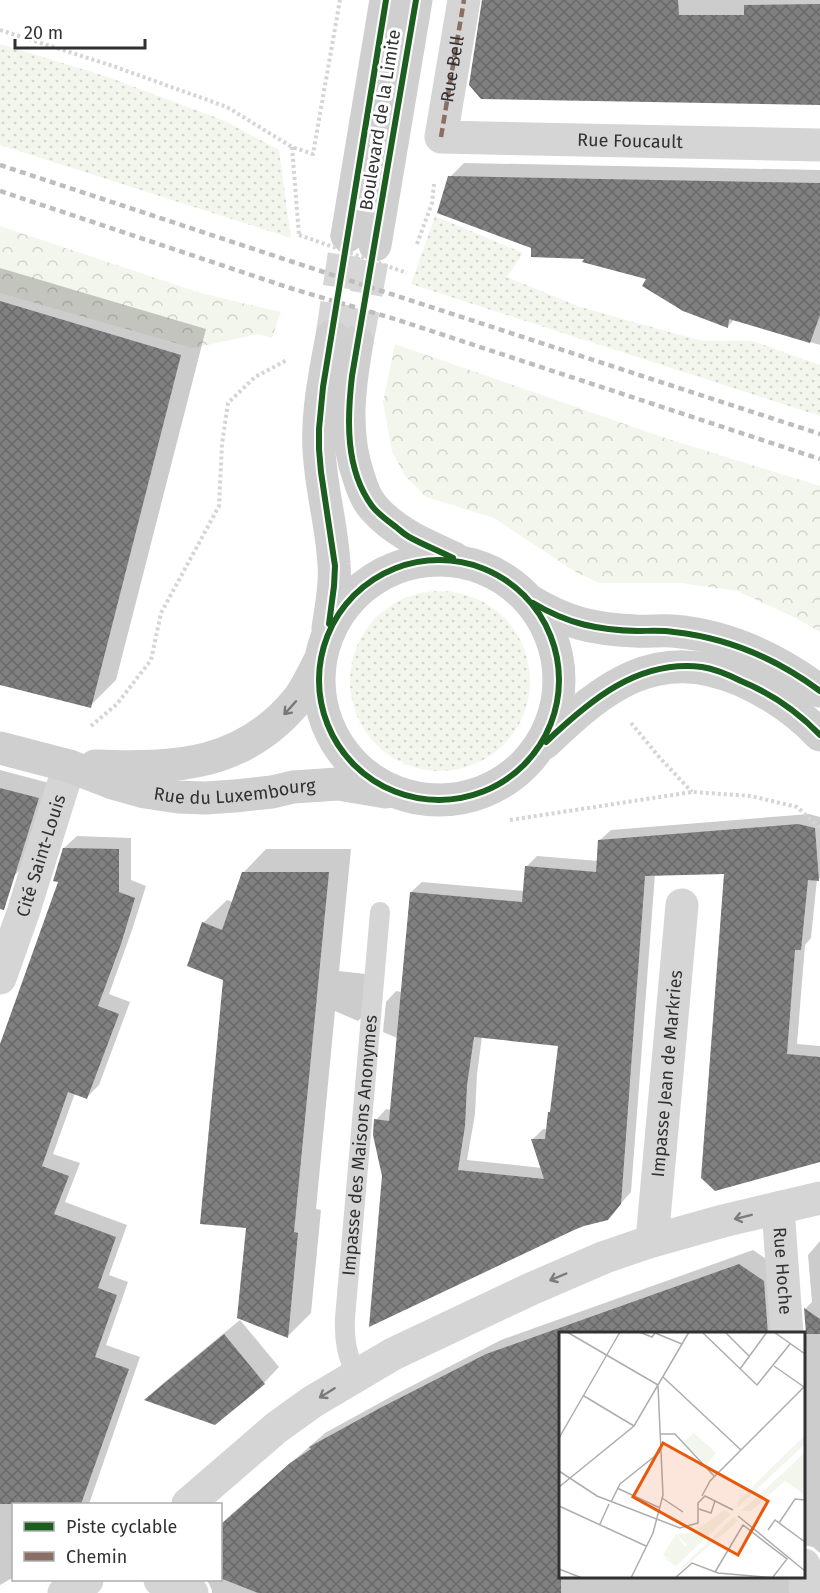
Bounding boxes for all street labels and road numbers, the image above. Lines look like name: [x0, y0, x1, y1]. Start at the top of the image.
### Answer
street label: Boulevard de la Limite: [355, 28, 405, 212]
street label: Rue Bell: [436, 34, 469, 104]
street label: Rue Foucault: [577, 129, 684, 153]
street label: Rue du Luxembourg: [152, 774, 317, 809]
street label: Cité Saint-Louis: [11, 792, 70, 920]
street label: Impasse Jean de Markries: [647, 969, 687, 1178]
street label: Impasse des Maisons Anonymes: [338, 1014, 382, 1277]
street label: Rue Hoche: [768, 1226, 797, 1315]

